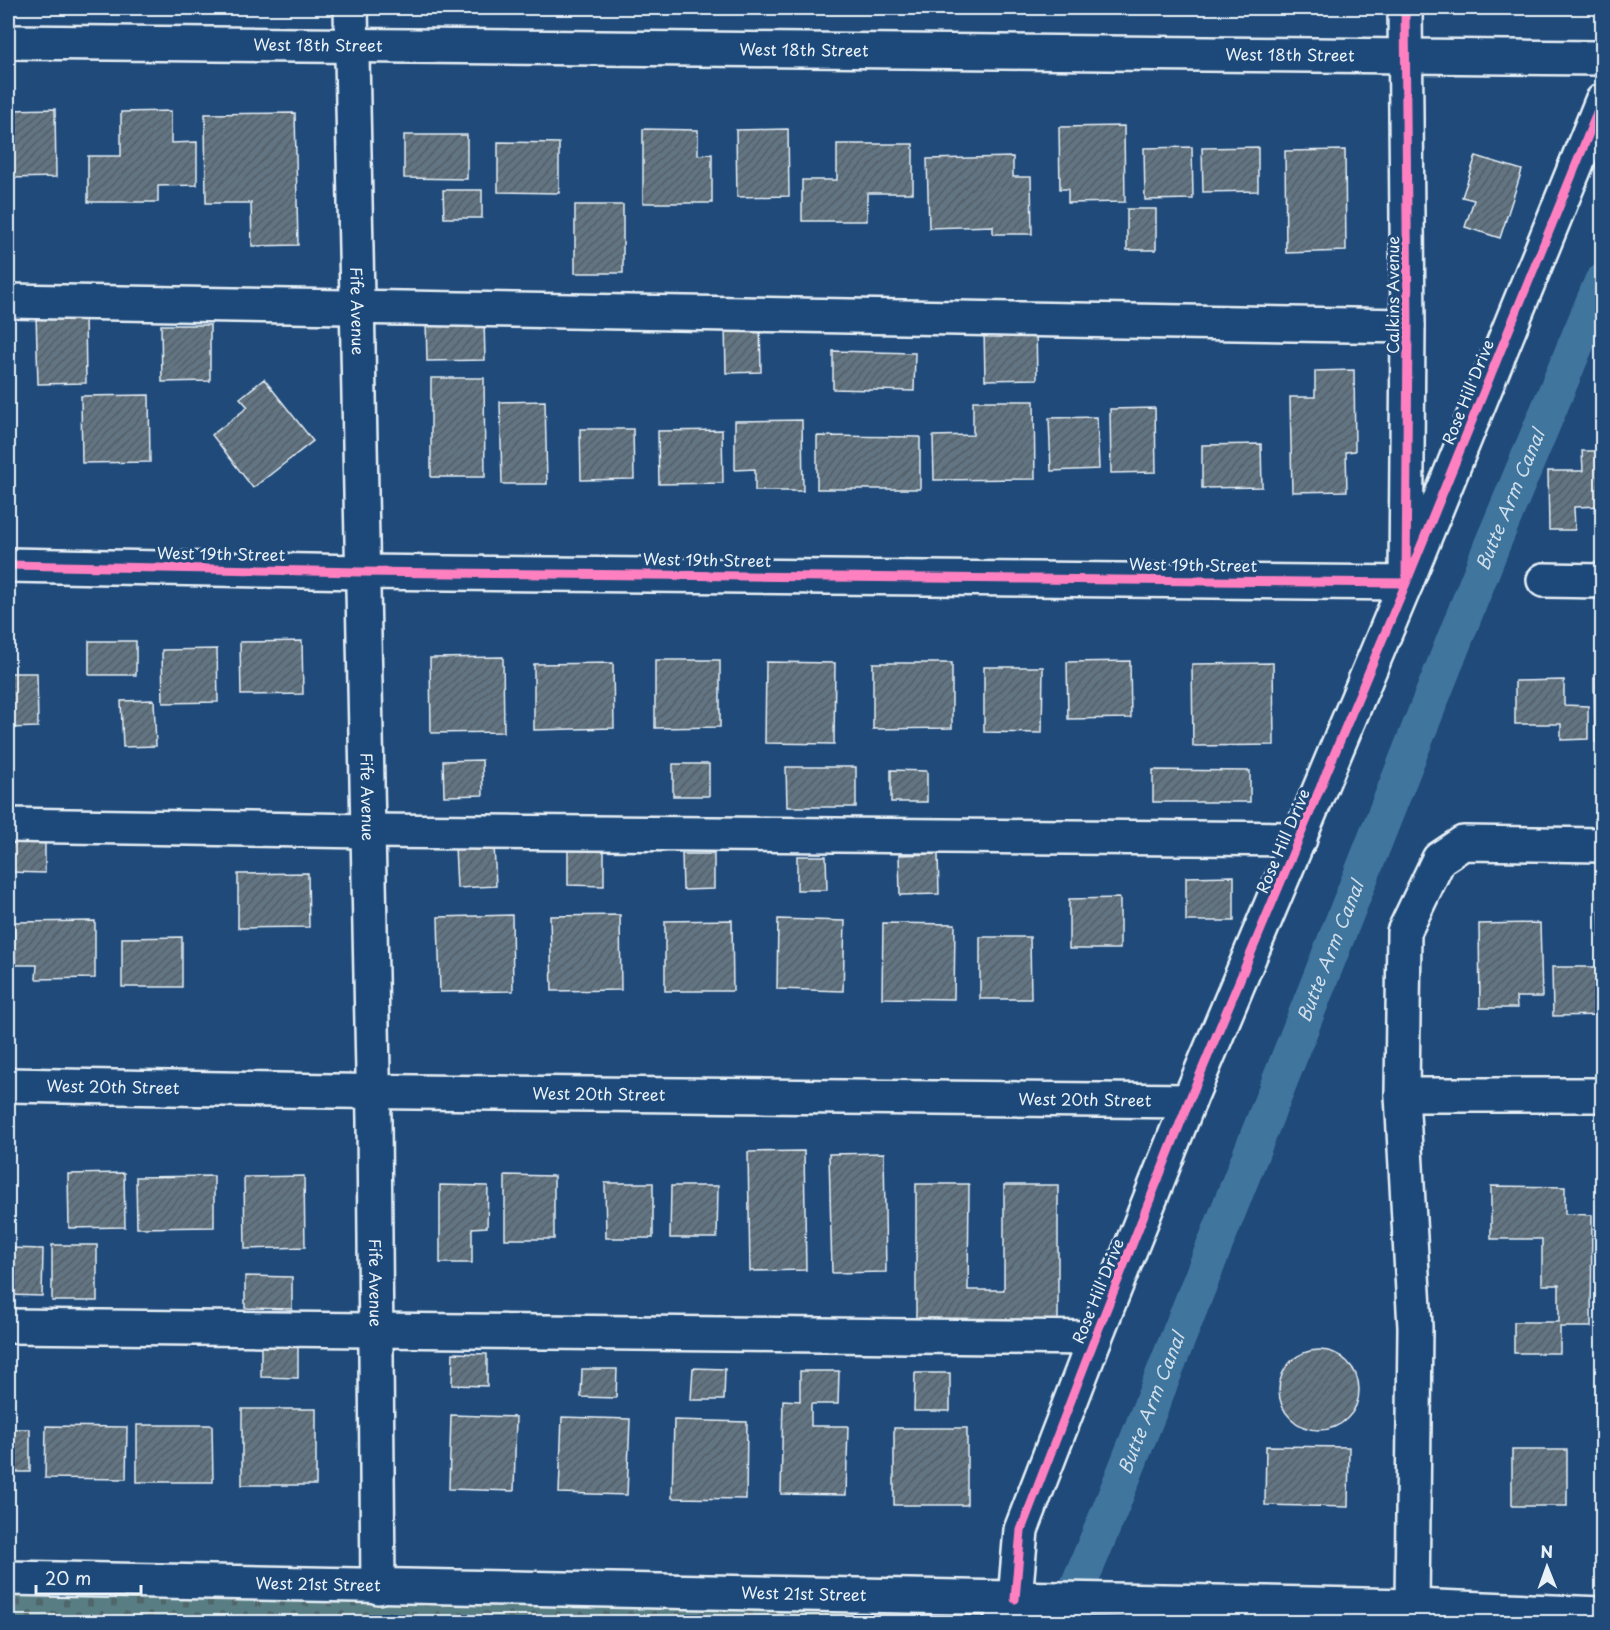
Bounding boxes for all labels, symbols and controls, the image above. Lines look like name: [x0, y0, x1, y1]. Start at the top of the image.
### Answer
street label: West 18th Street: [253, 31, 383, 57]
street label: West 18th Street: [739, 36, 869, 62]
street label: West 18th Street: [1225, 41, 1355, 67]
street label: Calkins Avenue: [1380, 236, 1404, 354]
street label: Fife Avenue: [345, 267, 371, 356]
street label: Rose Hill Drive: [1435, 335, 1499, 448]
water label: Butte Arm Canal: [1468, 422, 1552, 574]
street label: West 19th Street: [157, 540, 286, 566]
street label: West 19th Street: [643, 546, 772, 572]
street label: West 19th Street: [1129, 551, 1258, 577]
street label: Fife Avenue: [355, 752, 381, 841]
street label: Rose Hill Drive: [1249, 785, 1315, 897]
water label: Butte Arm Canal: [1289, 873, 1371, 1026]
street label: West 20th Street: [46, 1073, 180, 1099]
street label: West 20th Street: [532, 1080, 666, 1106]
street label: West 20th Street: [1018, 1086, 1152, 1112]
street label: Rose Hill Drive: [1065, 1234, 1129, 1347]
street label: Fife Avenue: [364, 1239, 389, 1327]
water label: Butte Arm Canal: [1110, 1325, 1192, 1478]
north arrow: [1517, 1537, 1577, 1597]
text: N: [1540, 1539, 1553, 1563]
scale bar: [36, 1558, 141, 1596]
text: 20 m: [45, 1564, 91, 1591]
street label: West 21st Street: [255, 1570, 381, 1596]
street label: West 21st Street: [741, 1580, 867, 1606]

